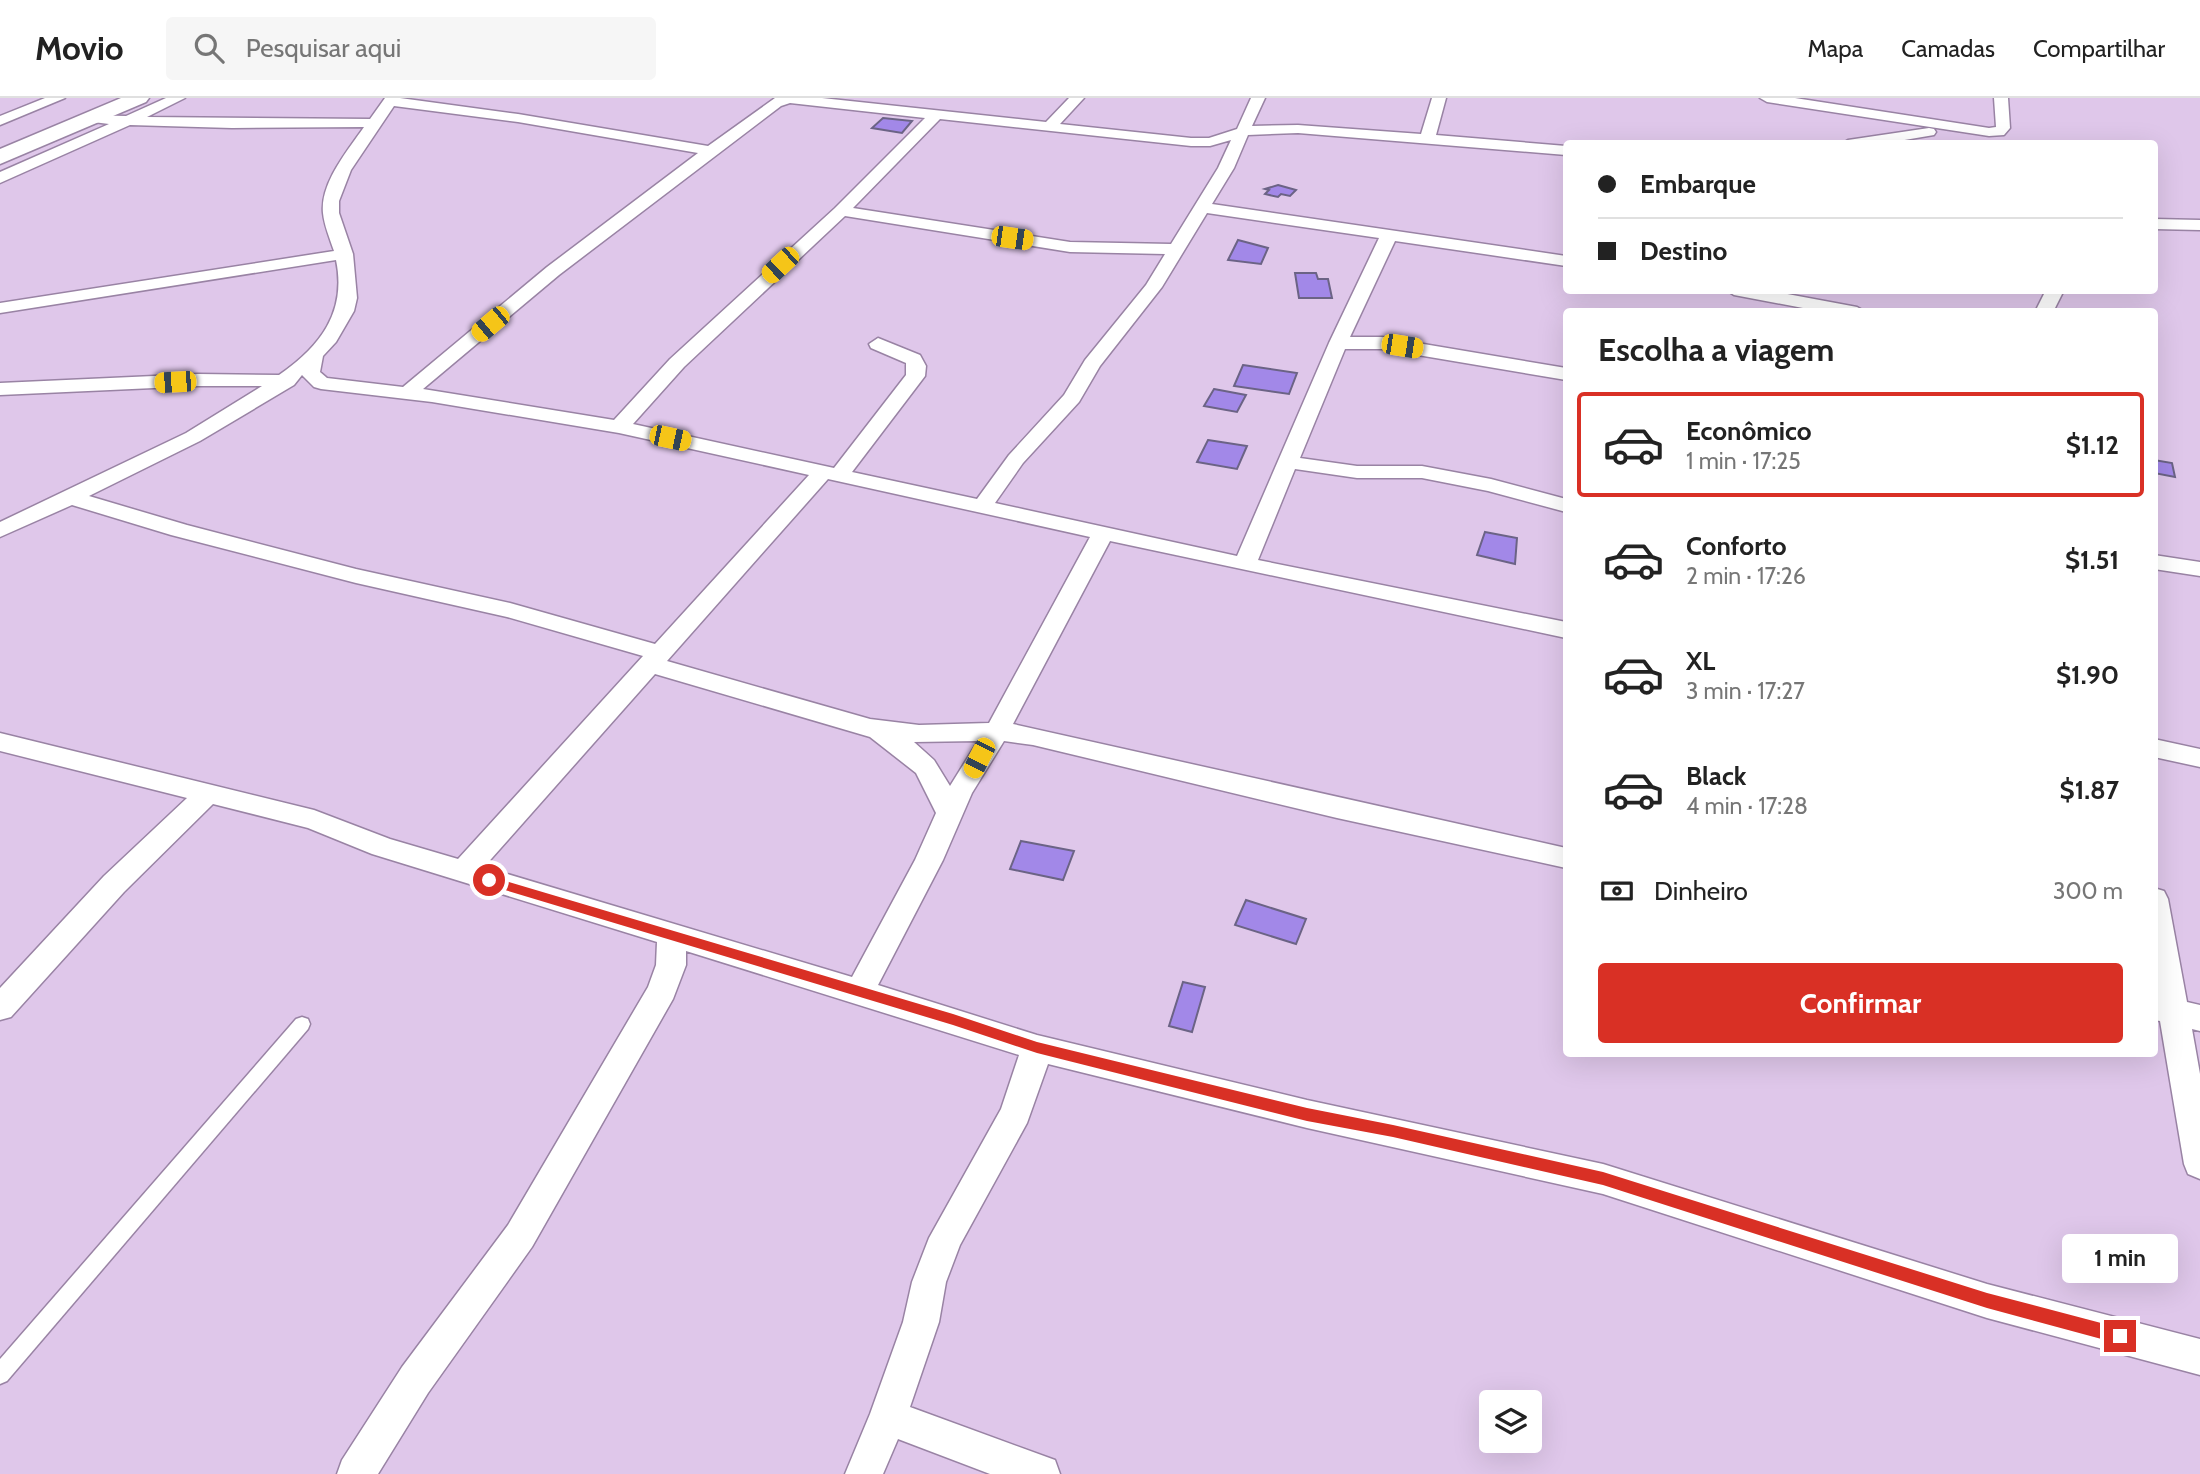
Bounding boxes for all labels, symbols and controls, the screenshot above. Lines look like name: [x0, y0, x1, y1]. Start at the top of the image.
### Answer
search box: [166, 17, 656, 80]
text: Movio: [35, 28, 124, 68]
icon: search: [190, 29, 228, 67]
text: Pesquisar aqui: [246, 32, 401, 64]
text: Mapa: [1807, 34, 1863, 63]
text: Camadas: [1901, 34, 1995, 63]
text: Compartilhar: [2033, 34, 2165, 63]
text: Embarque: [1640, 168, 1756, 200]
car: [990, 225, 1035, 251]
text: Destino: [1640, 235, 1727, 267]
car: [758, 243, 803, 287]
car: [468, 302, 513, 346]
text: Escolha a viagem: [1598, 330, 1834, 369]
car: [1380, 332, 1425, 360]
car: [154, 370, 197, 394]
icon: car: [1602, 413, 1665, 476]
text: Econômico: [1686, 415, 1812, 447]
car: [648, 423, 693, 453]
text: $1.12: [2066, 429, 2119, 461]
text: 1 min · 17:25: [1686, 447, 1801, 475]
icon: car: [1602, 528, 1665, 591]
text: Conforto: [1686, 530, 1787, 562]
text: $1.51: [2065, 544, 2119, 576]
text: 2 min · 17:26: [1686, 562, 1806, 590]
icon: car: [1602, 643, 1665, 706]
text: XL: [1686, 645, 1715, 677]
text: $1.90: [2056, 659, 2119, 691]
text: 3 min · 17:27: [1686, 677, 1805, 705]
car: [961, 735, 998, 781]
icon: car: [1602, 758, 1665, 821]
text: Black: [1686, 760, 1746, 792]
text: $1.87: [2060, 774, 2119, 806]
text: 4 min · 17:28: [1686, 792, 1808, 820]
route start: [473, 864, 505, 896]
icon: cash: [1598, 872, 1636, 910]
text: Dinheiro: [1654, 875, 1748, 907]
text: 300 m: [2053, 877, 2123, 905]
button: Confirmar: [1598, 963, 2123, 1043]
callout: 1 min: [2062, 1234, 2178, 1284]
text: 1 min: [2094, 1244, 2146, 1272]
route end: [2104, 1320, 2136, 1352]
map controls: [1479, 1390, 1542, 1453]
button: layers: [1479, 1390, 1542, 1453]

